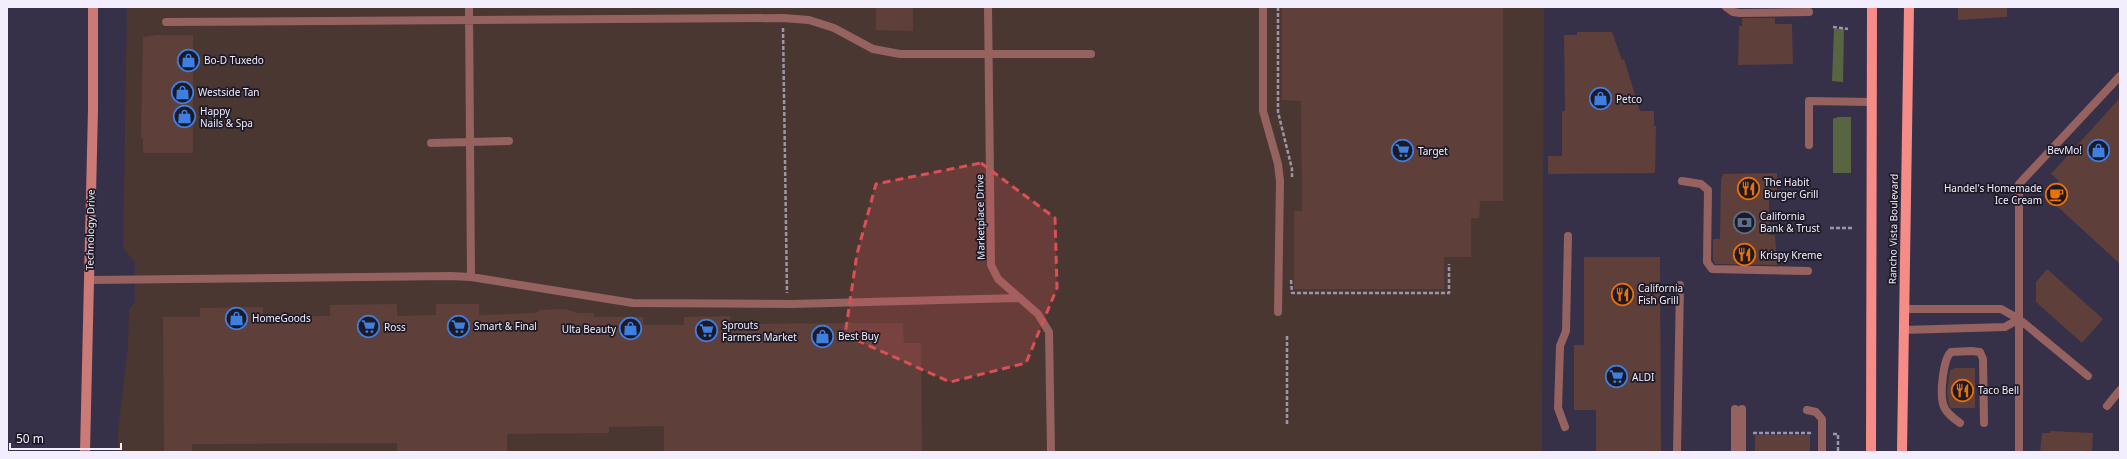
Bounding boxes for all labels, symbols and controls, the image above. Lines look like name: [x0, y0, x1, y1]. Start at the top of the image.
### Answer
shop icon: Bo-D Tuxedo: [175, 47, 201, 73]
place label: Bo-D Tuxedo: [204, 53, 264, 67]
shop icon: Westside Tan: [169, 79, 195, 105]
place label: Westside Tan: [198, 85, 259, 99]
shop icon: Petco: [1587, 86, 1613, 112]
place label: Petco: [1616, 92, 1642, 106]
shop icon: Happy Nails & Spa: [171, 104, 197, 130]
place label: Happy Nails & Spa: [200, 104, 253, 130]
shop icon: BevMo!: [2085, 137, 2111, 163]
supermarket icon: Target: [1389, 138, 1415, 164]
place label: BevMo!: [2047, 143, 2082, 157]
place label: Target: [1418, 144, 1448, 158]
street label: Marketplace Drive: [972, 174, 988, 260]
street label: Rancho Vista Boulevard: [1885, 174, 1901, 284]
restaurant icon: The Habit Burger Grill: [1736, 175, 1762, 201]
place label: The Habit Burger Grill: [1764, 175, 1818, 201]
place label: Handel's Homemade Ice Cream: [1944, 181, 2042, 207]
cafe icon: Handel's Homemade Ice Cream: [2044, 181, 2070, 207]
street label: Technology Drive: [82, 189, 98, 271]
bank icon: California Bank & Trust: [1732, 209, 1758, 235]
place label: California Bank & Trust: [1760, 209, 1820, 235]
restaurant icon: Krispy Kreme: [1731, 242, 1757, 268]
place label: Krispy Kreme: [1760, 248, 1822, 262]
restaurant icon: California Fish Grill: [1609, 281, 1635, 307]
place label: California Fish Grill: [1638, 281, 1683, 307]
shop icon: HomeGoods: [224, 305, 250, 331]
place label: HomeGoods: [252, 311, 311, 325]
supermarket icon: Smart & Final: [446, 313, 472, 339]
supermarket icon: Ross: [355, 314, 381, 340]
shop icon: Ulta Beauty: [618, 316, 644, 342]
supermarket icon: Sprouts Farmers Market: [694, 318, 720, 344]
place label: Sprouts Farmers Market: [722, 318, 797, 344]
place label: Smart & Final: [474, 319, 537, 333]
place label: Ross: [384, 320, 406, 334]
place label: Ulta Beauty: [562, 322, 617, 336]
shop icon: Best Buy: [809, 323, 835, 349]
place label: Best Buy: [838, 329, 880, 343]
supermarket icon: ALDI: [1604, 364, 1630, 390]
place label: ALDI: [1632, 370, 1654, 384]
restaurant icon: Taco Bell: [1949, 377, 1975, 403]
place label: Taco Bell: [1978, 383, 2019, 397]
scale bar: [10, 425, 121, 451]
text: 50 m: [16, 430, 44, 447]

